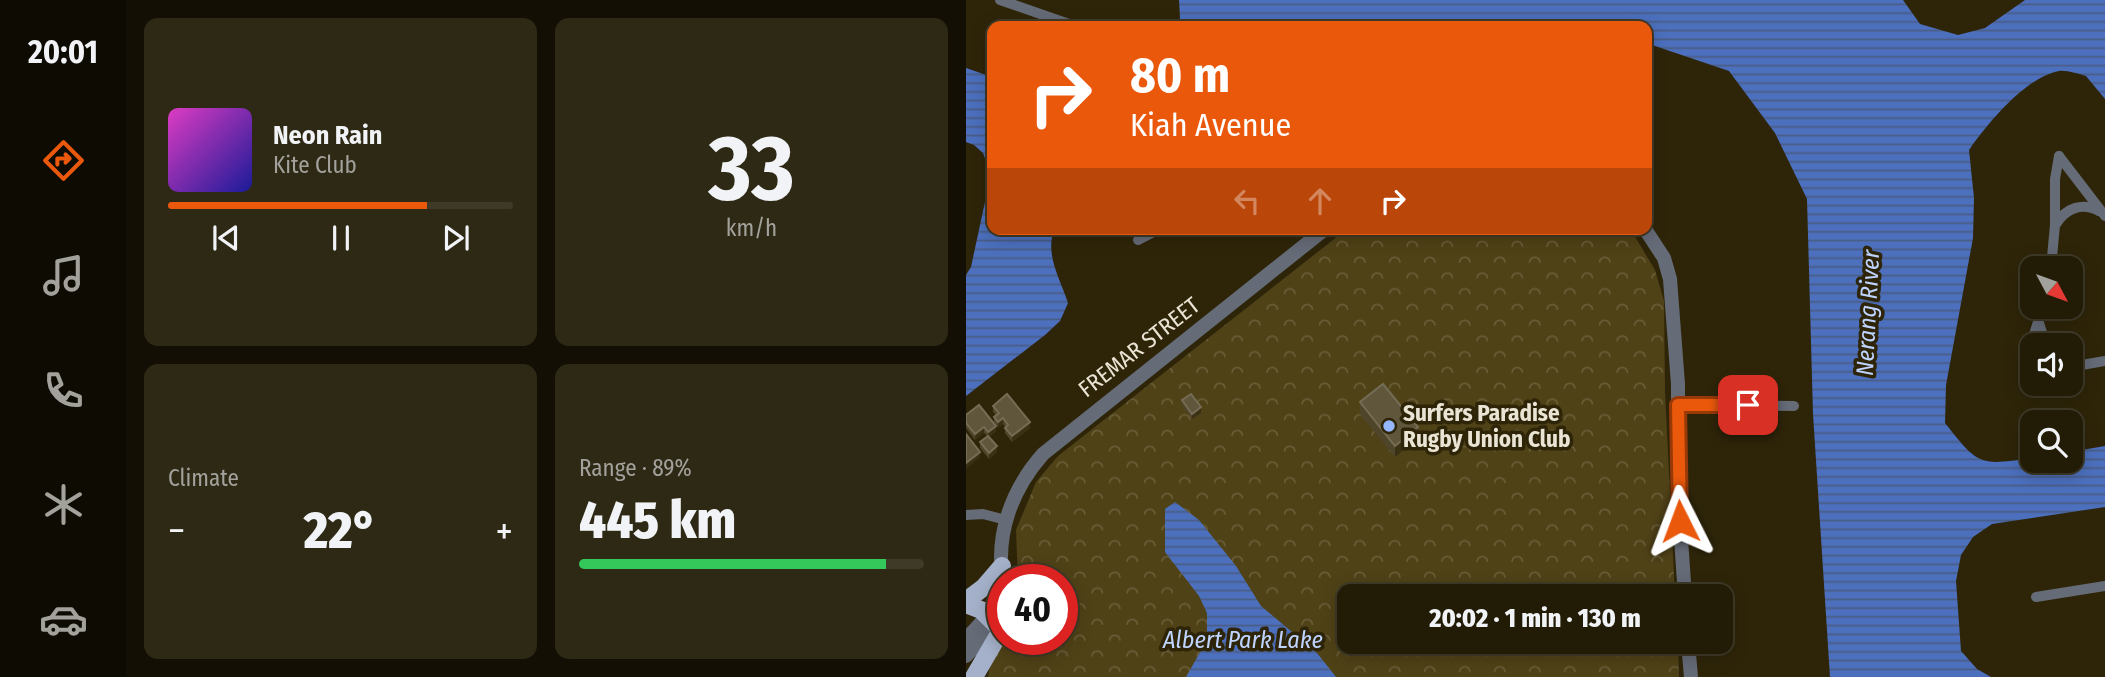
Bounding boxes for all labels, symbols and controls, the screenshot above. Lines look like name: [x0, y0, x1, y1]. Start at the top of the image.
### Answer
text: 20:01: [28, 33, 98, 71]
text: 80 m: [1130, 46, 1230, 105]
icon: right: [1015, 49, 1106, 140]
text: Kiah Avenue: [1130, 106, 1291, 144]
text: 33: [708, 114, 795, 223]
text: Neon Rain: [273, 120, 382, 151]
icon: directions: [39, 136, 88, 185]
text: Kite Club: [273, 151, 357, 179]
icon: left: [1228, 182, 1266, 220]
icon: ahead: [1301, 182, 1339, 220]
icon: right: [1374, 182, 1412, 220]
text: km/h: [726, 214, 777, 242]
icon: previous: [207, 219, 245, 257]
icon: pause: [322, 219, 360, 257]
icon: next: [437, 219, 475, 257]
water label: Nerang River: [1851, 249, 1885, 377]
icon: music: [39, 251, 88, 300]
north arrow: [2020, 256, 2082, 318]
map controls: [2020, 256, 2083, 473]
street label: FREMAR STREET: [1073, 291, 1205, 403]
button: sound: [2020, 333, 2083, 396]
icon: phone: [39, 366, 88, 415]
pin: [1718, 375, 1778, 435]
icon: arrive: [1729, 386, 1767, 424]
place label: Surfers Paradise Rugby Union Club: [1403, 399, 1571, 453]
button: search: [2020, 410, 2083, 473]
marker: Surfers Paradise Rugby Union Club: [1381, 418, 1397, 434]
text: Range · 89%: [579, 454, 692, 482]
text: Climate: [168, 464, 239, 492]
icon: climate: [39, 480, 88, 529]
position arrow: [1643, 484, 1717, 558]
text: 445 km: [579, 489, 736, 552]
text: 22°: [304, 499, 377, 562]
text: −: [168, 508, 185, 554]
text: +: [496, 508, 513, 554]
speed limit sign: 40: [987, 564, 1078, 655]
icon: car: [39, 595, 88, 644]
text: 20:02 · 1 min · 130 m: [1429, 603, 1641, 634]
water label: Albert Park Lake: [1162, 626, 1323, 654]

